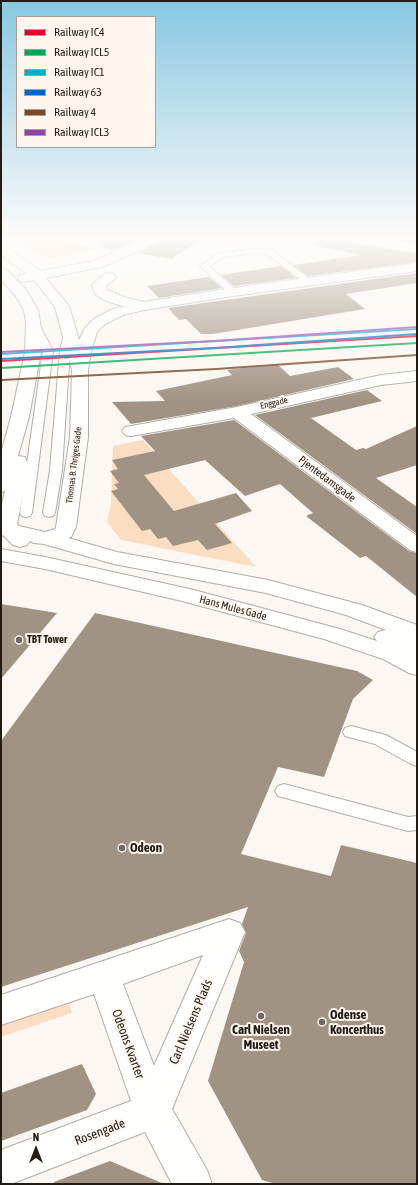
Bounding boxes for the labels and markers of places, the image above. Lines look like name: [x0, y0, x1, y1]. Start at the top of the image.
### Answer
place label: TBT Tower: [27, 633, 67, 647]
marker: TBT Tower: [14, 635, 24, 645]
place label: Odeon: [130, 840, 162, 856]
marker: Odeon: [117, 843, 127, 853]
place label: Odense Koncerthus: [330, 1007, 384, 1038]
marker: Carl Nielsen Museet: [256, 1011, 266, 1021]
marker: Odense Koncerthus: [317, 1017, 327, 1027]
place label: Carl Nielsen Museet: [232, 1022, 290, 1053]

